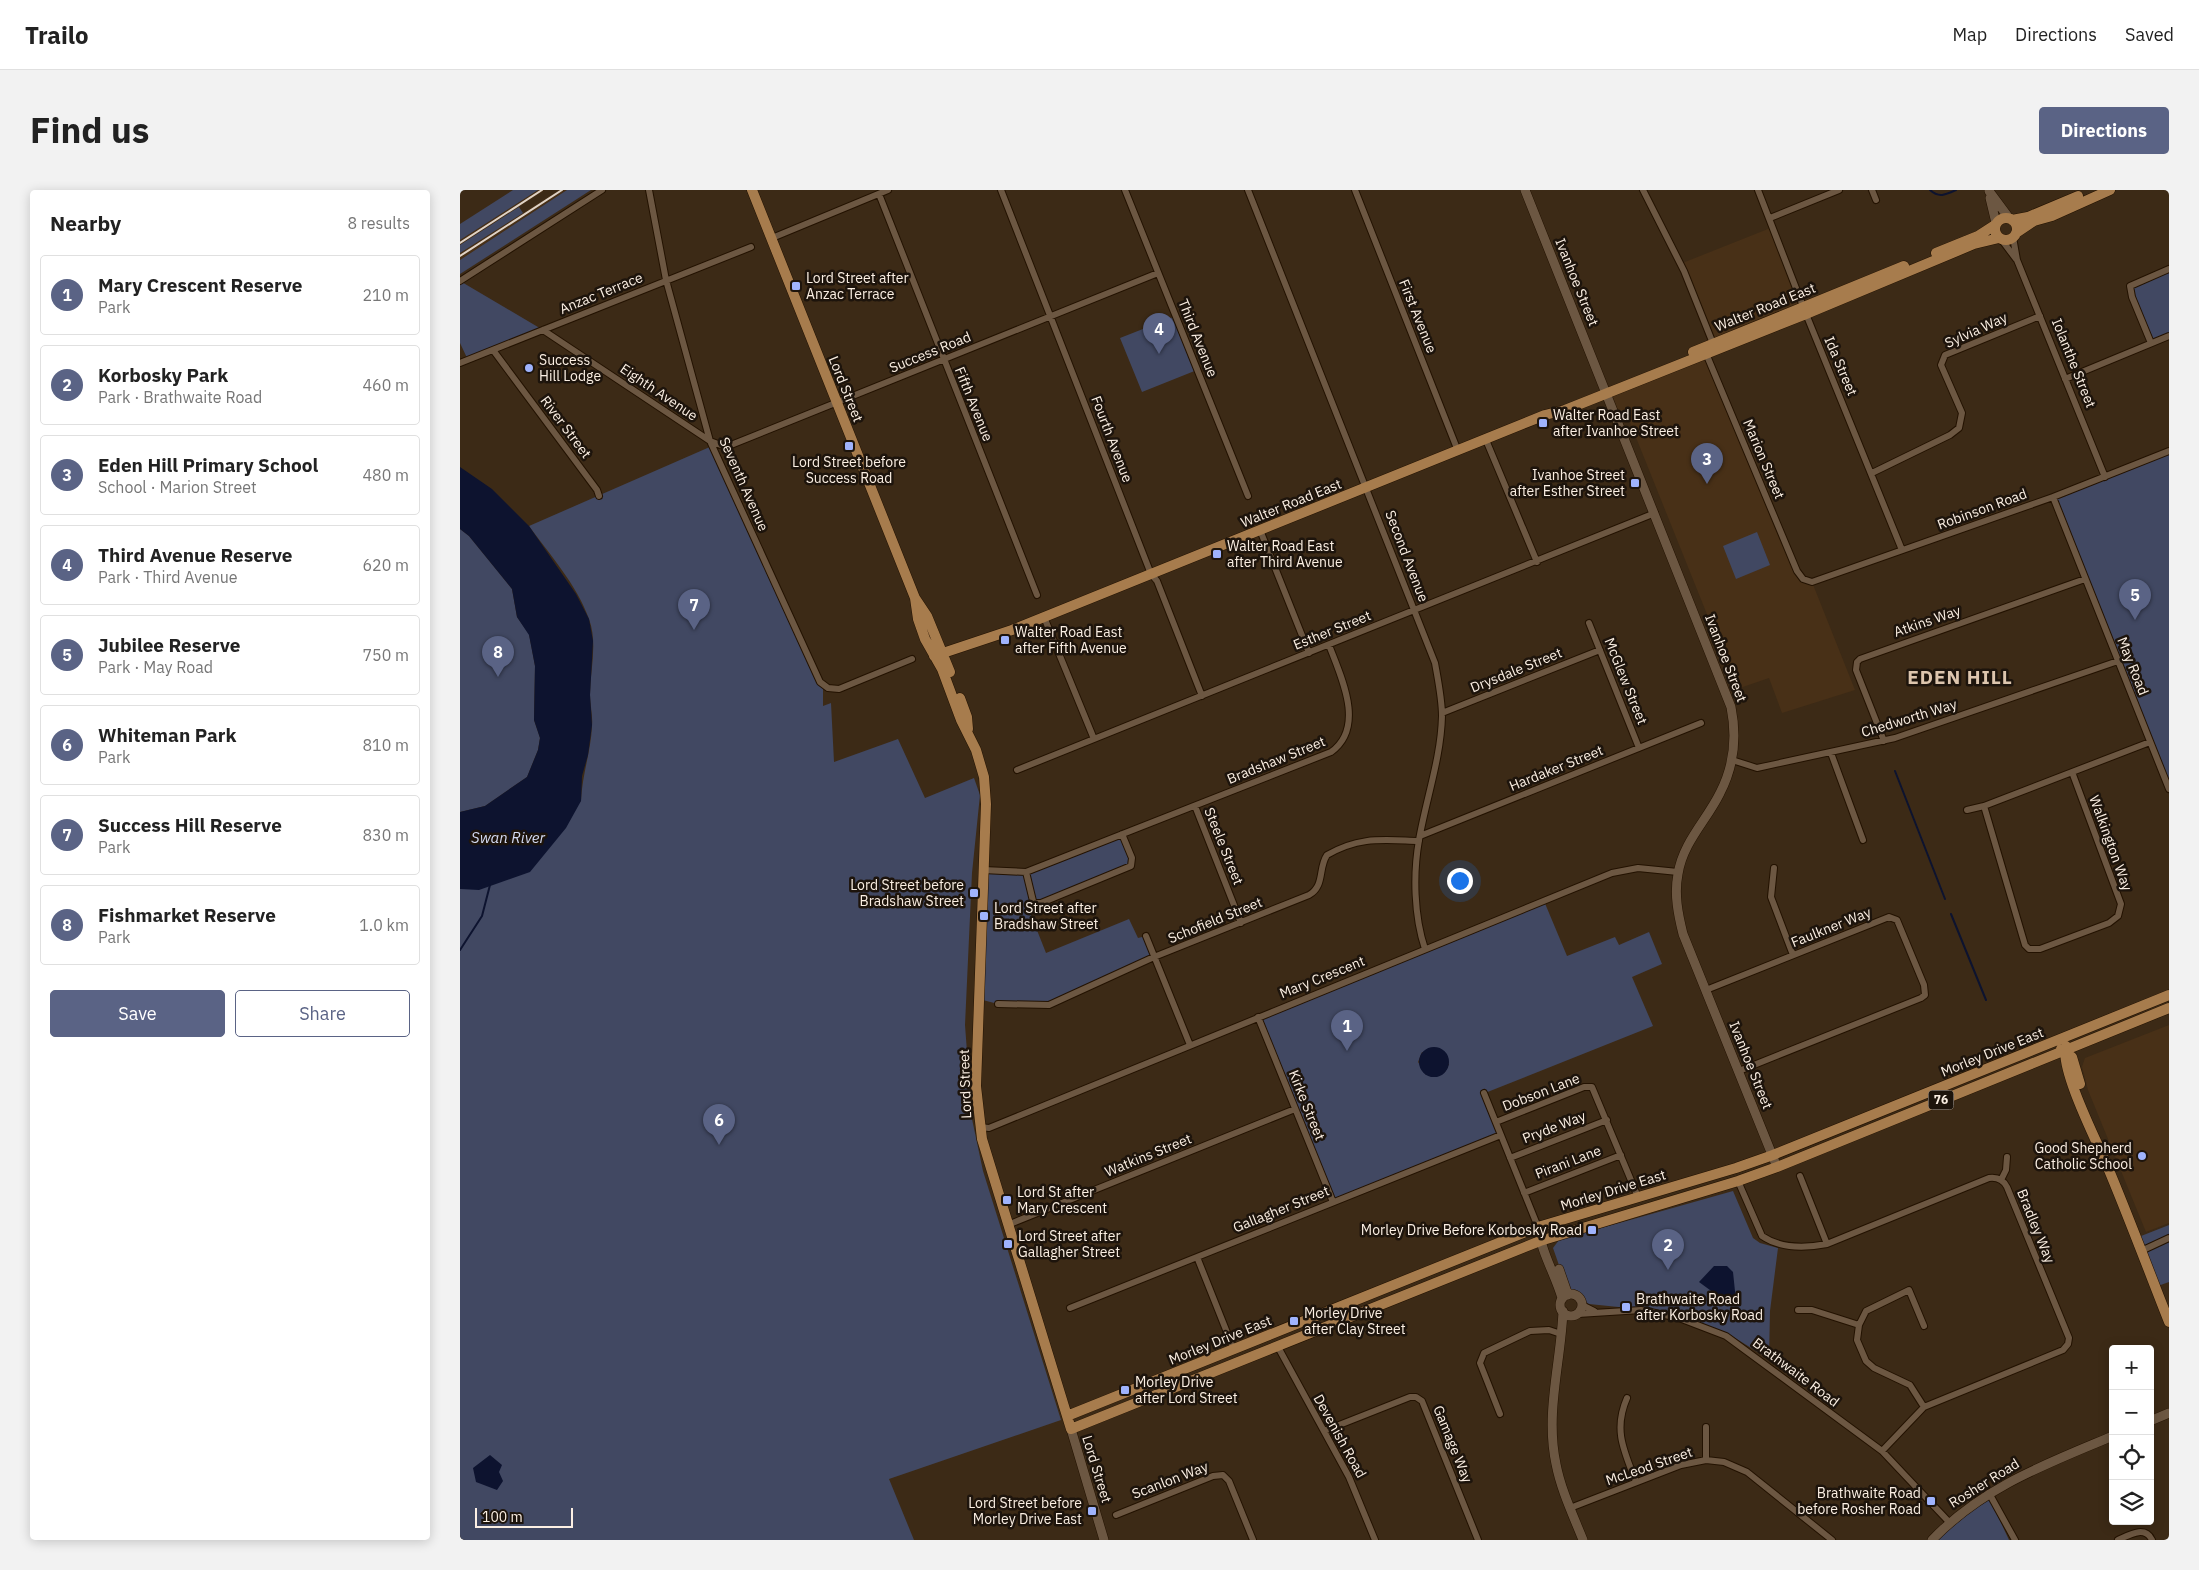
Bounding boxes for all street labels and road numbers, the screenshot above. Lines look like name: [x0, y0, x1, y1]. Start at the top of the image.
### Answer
street label: Ivanhoe Street: [1551, 236, 1603, 329]
street label: Anzac Terrace: [557, 268, 646, 318]
street label: First Avenue: [1395, 276, 1441, 356]
street label: Walter Road East: [1712, 279, 1818, 335]
street label: Third Avenue: [1174, 296, 1222, 380]
street label: Sylvia Way: [1942, 308, 2010, 352]
street label: Iolanthe Street: [2048, 316, 2100, 410]
street label: Success Road: [886, 327, 974, 377]
street label: Ida Street: [1820, 334, 1862, 399]
street label: Lord Street: [825, 353, 867, 425]
street label: Eighth Avenue: [617, 359, 702, 425]
street label: Fifth Avenue: [951, 364, 997, 444]
street label: River Street: [537, 392, 595, 462]
street label: Fourth Avenue: [1087, 393, 1137, 485]
street label: Marion Street: [1739, 416, 1789, 502]
street label: Seventh Avenue: [715, 434, 773, 534]
street label: Walter Road East: [1238, 475, 1344, 531]
street label: Robinson Road: [1935, 484, 2029, 534]
street label: Second Avenue: [1381, 508, 1433, 605]
street label: Atkins Way: [1891, 601, 1963, 641]
street label: Esther Street: [1290, 606, 1374, 654]
street label: Ivanhoe Street: [1701, 611, 1751, 705]
street label: May Road: [2113, 634, 2153, 698]
street label: McGlew Street: [1600, 635, 1652, 727]
street label: Drysdale Street: [1468, 643, 1565, 697]
street label: Chedworth Way: [1859, 695, 1959, 741]
street label: Bradshaw Street: [1224, 732, 1328, 788]
street label: Hardaker Street: [1506, 741, 1606, 795]
street label: Walkington Way: [2085, 793, 2137, 893]
street label: Steele Street: [1200, 805, 1248, 887]
street label: Schofield Street: [1165, 893, 1265, 947]
street label: Faulkner Way: [1788, 903, 1874, 951]
street label: Mary Crescent: [1277, 952, 1367, 1002]
street label: Ivanhoe Street: [1725, 1019, 1777, 1112]
street label: Morley Drive East: [1938, 1023, 2046, 1081]
street label: Lord Street: [955, 1049, 975, 1119]
street label: Kirke Street: [1285, 1067, 1329, 1143]
street label: Dobson Lane: [1500, 1069, 1583, 1115]
road number: 76: [1928, 1090, 1954, 1110]
street label: Pryde Way: [1520, 1107, 1588, 1147]
street label: Watkins Street: [1102, 1129, 1194, 1181]
street label: Pirani Lane: [1532, 1141, 1604, 1183]
street label: Morley Drive East: [1558, 1165, 1668, 1215]
street label: Gallagher Street: [1230, 1182, 1332, 1236]
street label: Bradley Way: [2013, 1186, 2059, 1266]
street label: Morley Drive East: [1166, 1311, 1274, 1369]
street label: Brathwaite Road: [1749, 1333, 1843, 1411]
street label: Devenish Road: [1310, 1391, 1370, 1481]
street label: Gamage Way: [1429, 1403, 1477, 1485]
street label: Lord Street: [1078, 1433, 1116, 1505]
street label: McLeod Street: [1603, 1443, 1695, 1489]
street label: Rosher Road: [1945, 1454, 2023, 1512]
street label: Scanlon Way: [1129, 1457, 1211, 1503]

